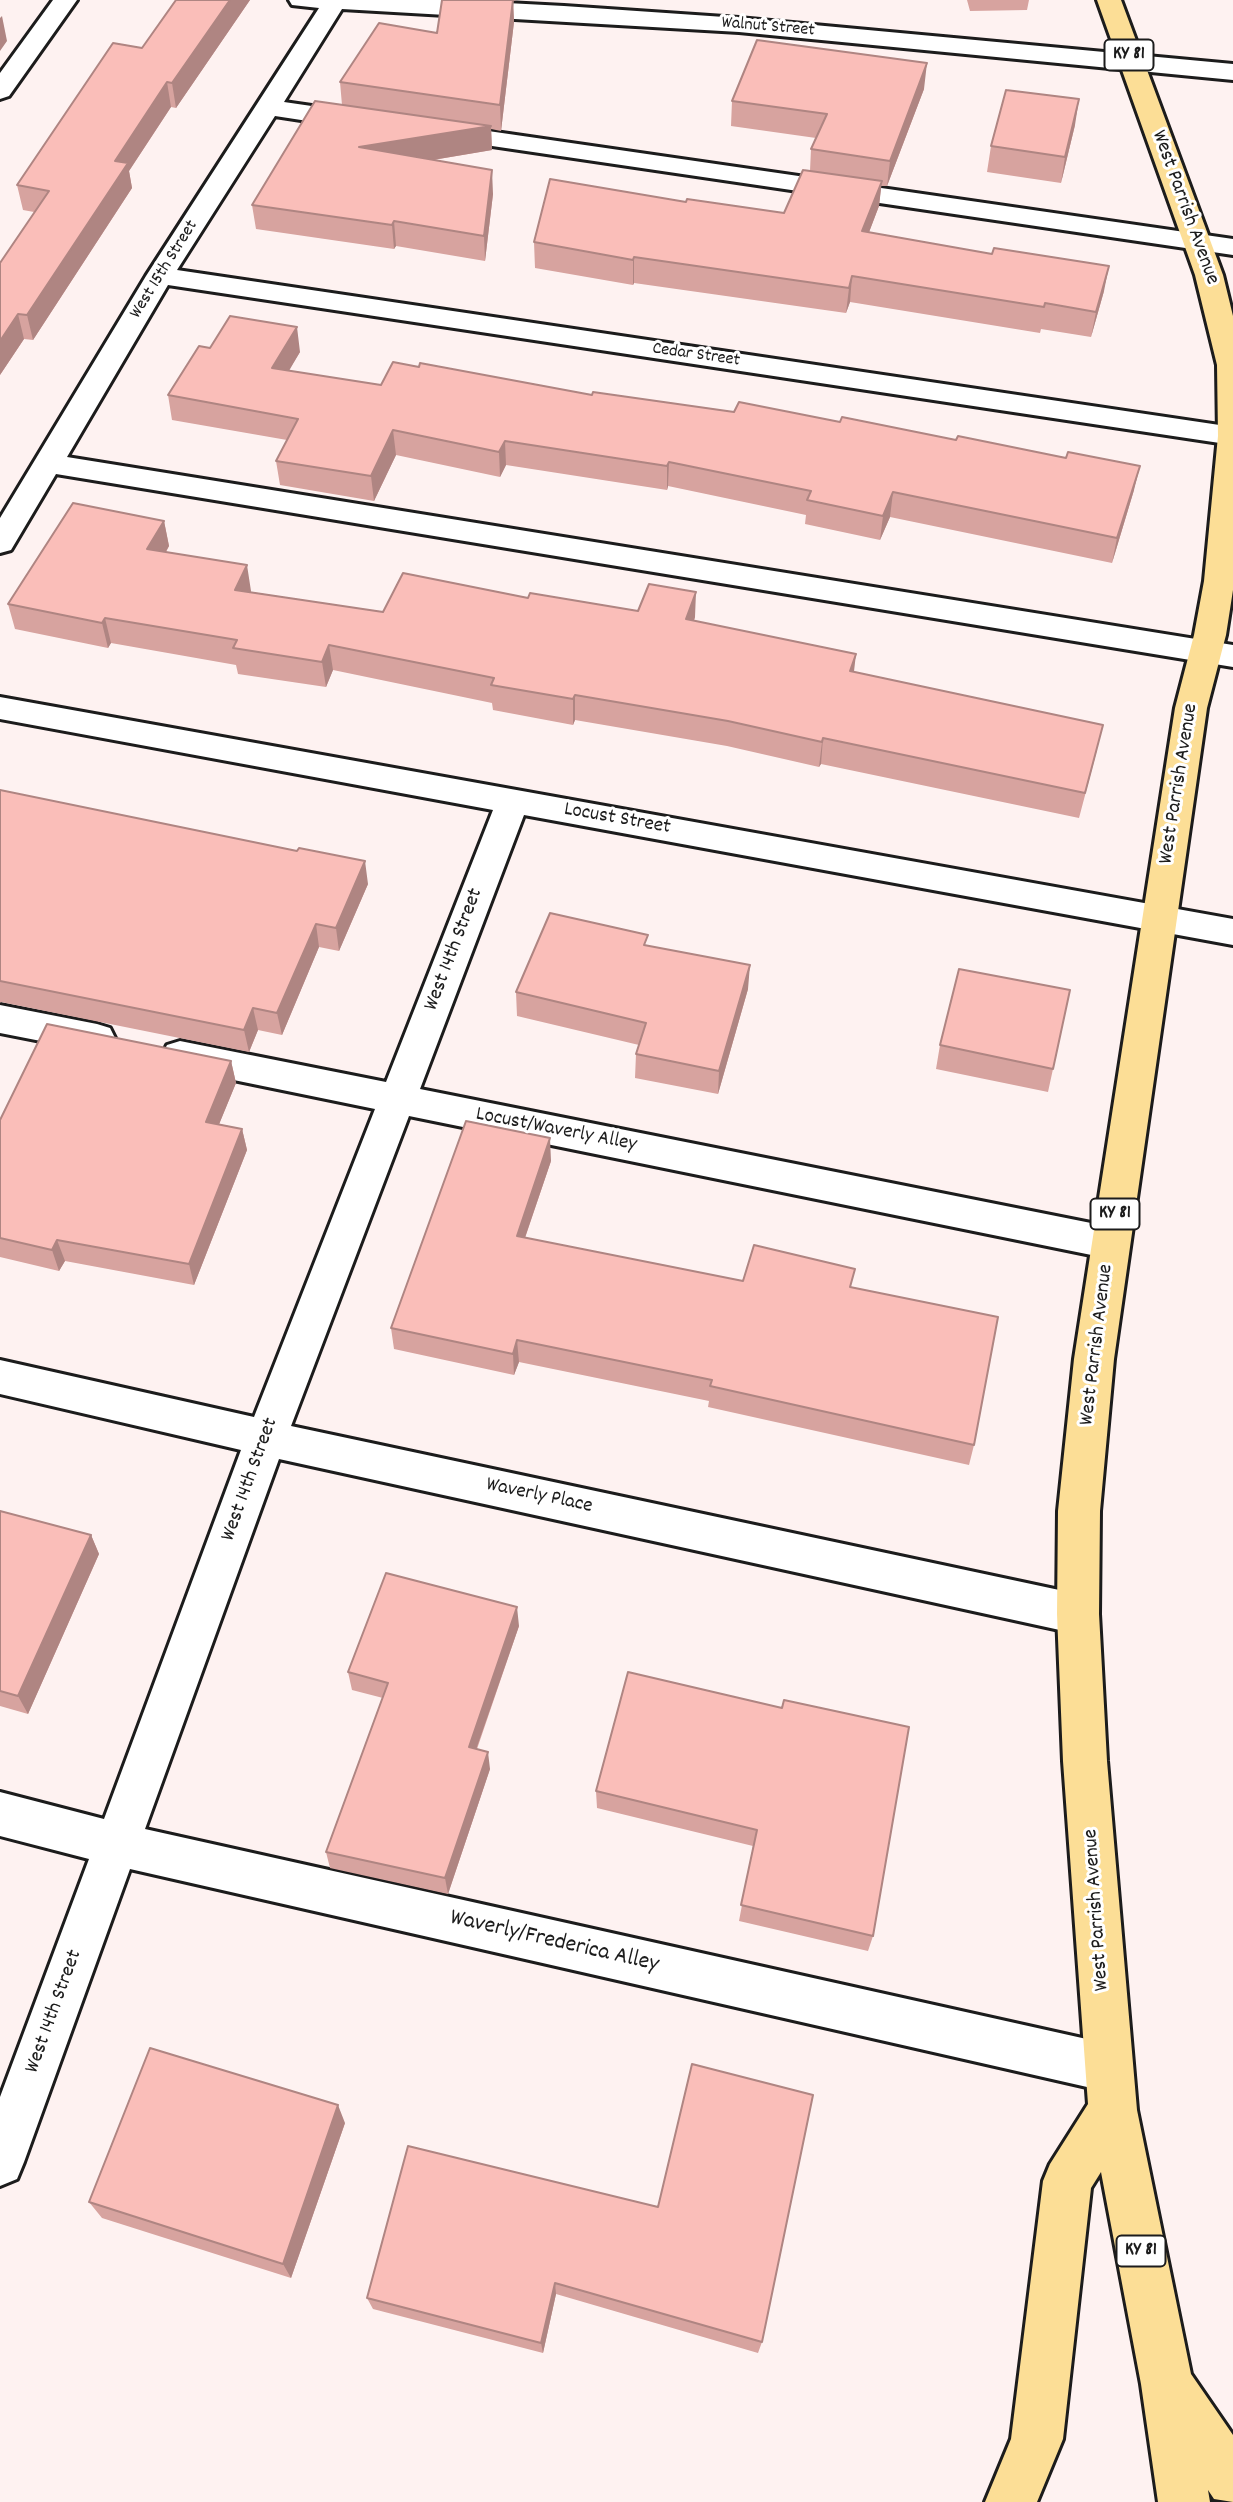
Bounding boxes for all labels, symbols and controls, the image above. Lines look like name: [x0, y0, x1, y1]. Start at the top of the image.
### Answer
street label: Walnut Street: [720, 13, 816, 43]
road number: KY 81: [1104, 40, 1154, 70]
street label: West Parrish Avenue: [1144, 127, 1224, 289]
street label: West 15th Street: [126, 217, 204, 323]
street label: Cedar Street: [651, 339, 741, 373]
street label: West Parrish Avenue: [1155, 702, 1205, 866]
street label: Locust Street: [562, 798, 672, 842]
street label: West 14th Street: [420, 885, 490, 1015]
street label: Locust/Waverly Alley: [473, 1103, 639, 1159]
road number: KY 81: [1090, 1198, 1140, 1230]
street label: West Parrish Avenue: [1076, 1263, 1120, 1427]
street label: West 14th Street: [217, 1415, 285, 1545]
street label: Waverly Place: [484, 1473, 594, 1521]
street label: West Parrish Avenue: [1080, 1828, 1116, 1992]
street label: Waverly/Frederica Alley: [447, 1905, 661, 1981]
street label: West 14th Street: [21, 1947, 89, 2077]
road number: KY 81: [1116, 2236, 1166, 2266]

